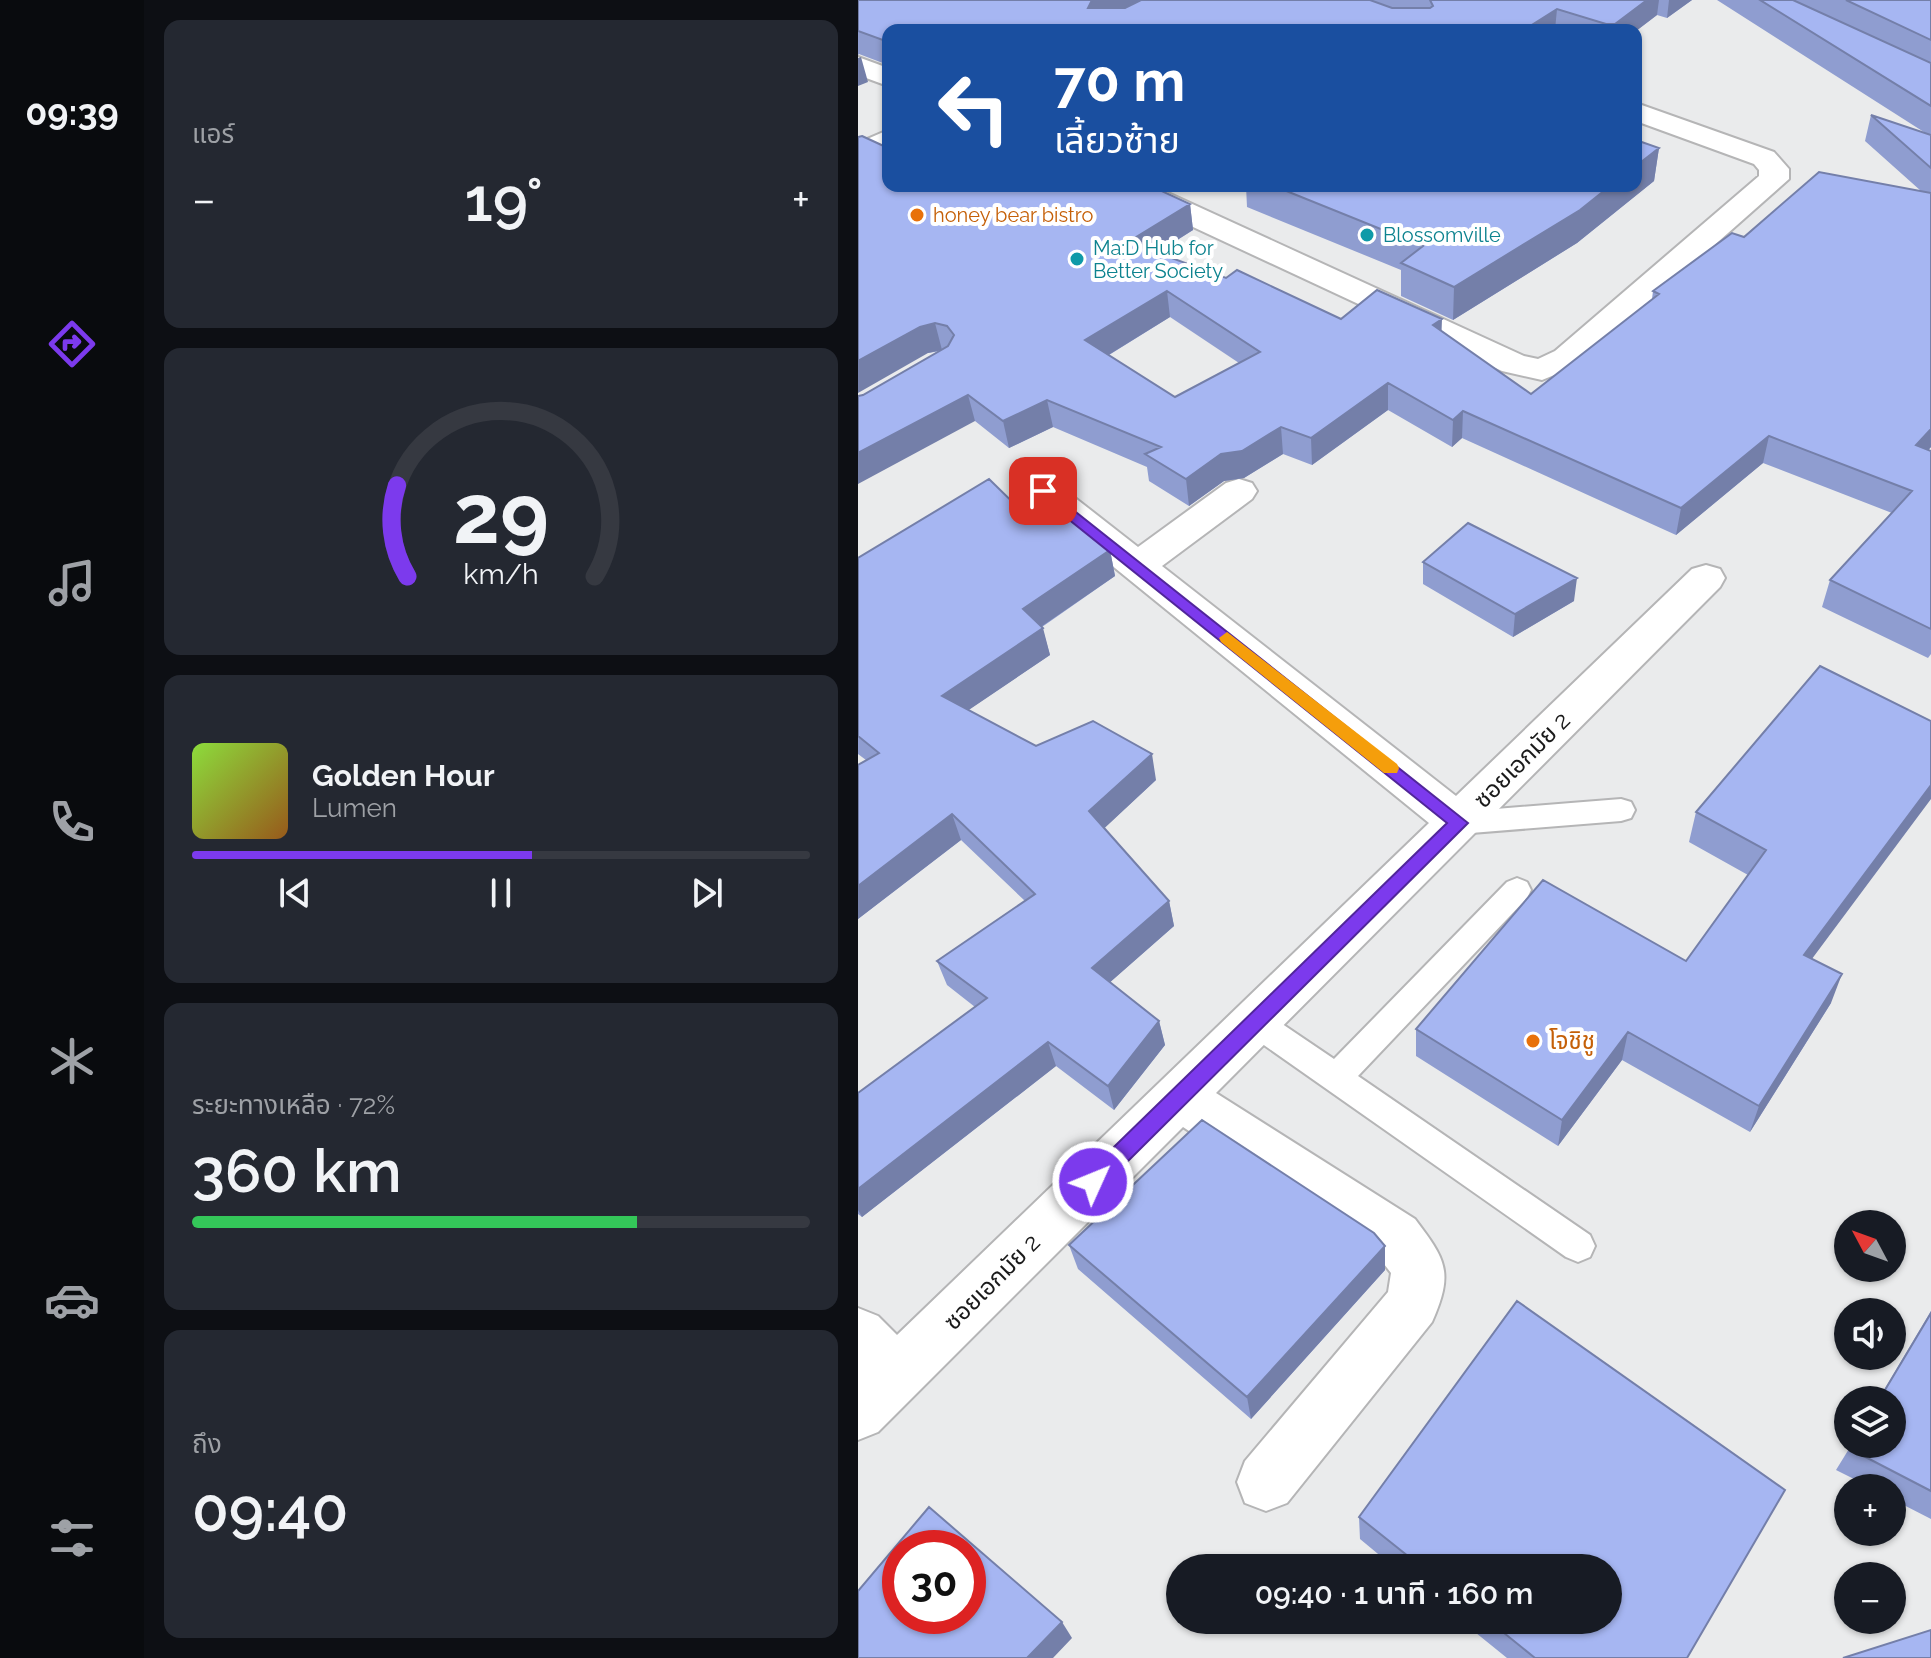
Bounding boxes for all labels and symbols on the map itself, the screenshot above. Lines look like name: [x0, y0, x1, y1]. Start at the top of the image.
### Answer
place label: honey bear bistro: [933, 203, 1093, 227]
marker: honey bear bistro: [908, 206, 926, 224]
place label: Blossomville: [1383, 223, 1501, 247]
marker: Blossomville: [1358, 226, 1376, 244]
place label: Ma:D Hub for Better Society: [1093, 236, 1223, 283]
marker: Ma:D Hub for Better Society: [1068, 250, 1086, 268]
pin: [1009, 457, 1077, 525]
street label: ซอยเอกมัย 2: [1468, 706, 1576, 814]
place label: โจชิชู: [1549, 1026, 1595, 1056]
marker: โจชิชู: [1524, 1032, 1542, 1050]
position arrow: [1051, 1140, 1135, 1224]
north arrow: [1834, 1210, 1906, 1282]
street label: ซอยเอกมัย 2: [938, 1228, 1046, 1336]
speed limit sign: 30: [882, 1530, 986, 1634]

